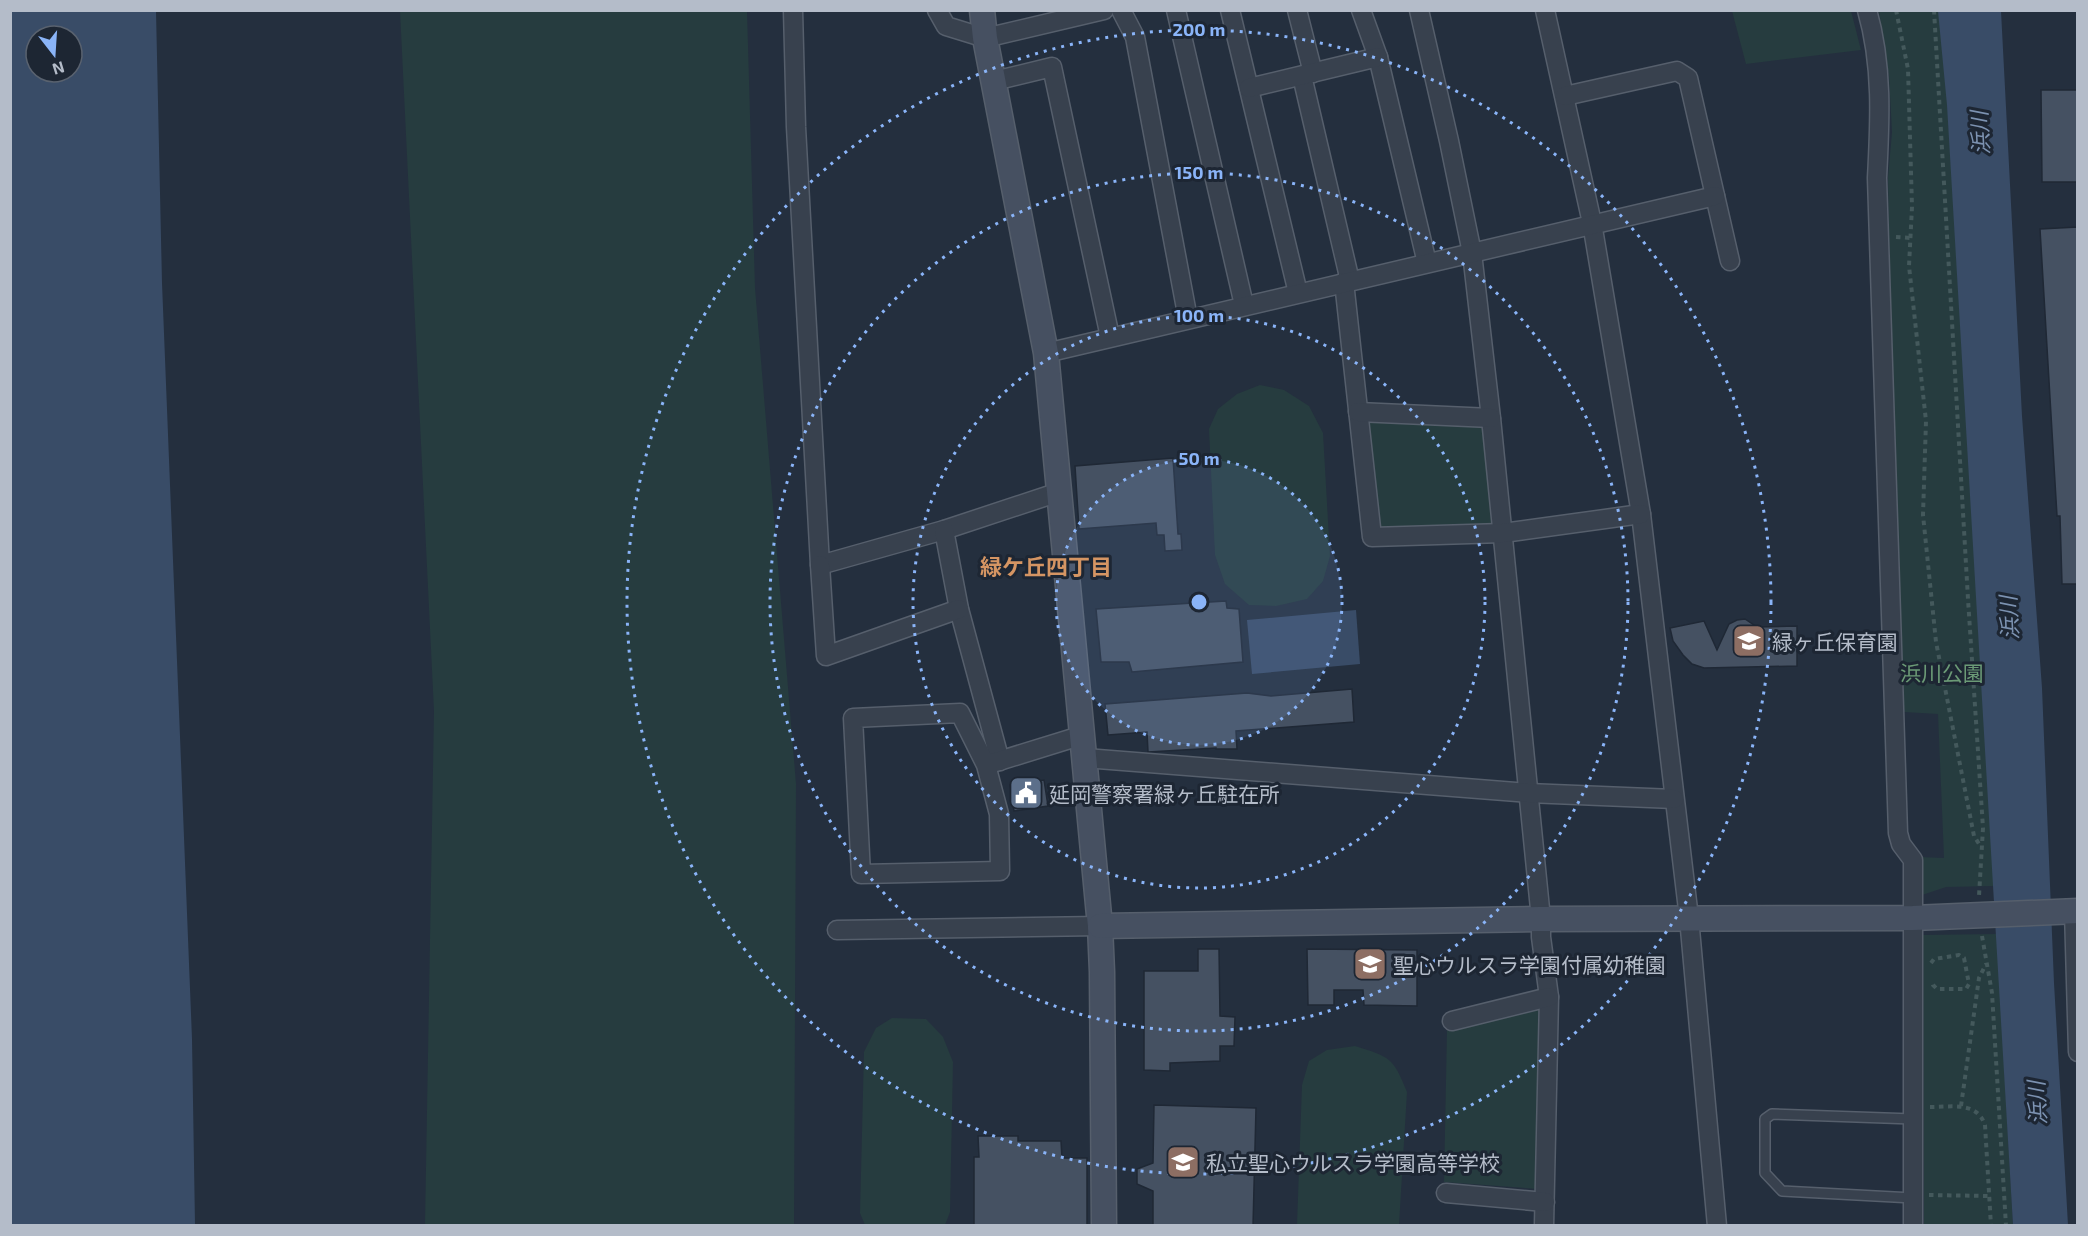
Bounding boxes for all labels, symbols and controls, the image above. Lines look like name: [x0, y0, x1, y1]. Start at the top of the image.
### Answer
text: 200 m: [1173, 18, 1225, 40]
north arrow: [24, 24, 84, 84]
text: N: [50, 58, 67, 80]
water label: 浜川: [1965, 108, 1993, 156]
text: 150 m: [1175, 161, 1223, 183]
text: 100 m: [1174, 304, 1224, 326]
text: 50 m: [1178, 447, 1220, 469]
district label: 緑ケ丘四丁目: [980, 553, 1112, 579]
centre of rings: [1189, 592, 1209, 612]
water label: 浜川: [1994, 593, 2022, 641]
school or university icon: 緑ヶ丘保育園: [1731, 623, 1767, 659]
place label: 緑ヶ丘保育園: [1772, 629, 1898, 654]
park label: 浜川公園: [1900, 660, 1984, 685]
public building icon: 延岡警察署緑ヶ丘駐在所: [1008, 775, 1044, 811]
place label: 延岡警察署緑ヶ丘駐在所: [1049, 781, 1280, 806]
school or university icon: 聖心ウルスラ学園付属幼稚園: [1352, 946, 1388, 982]
place label: 聖心ウルスラ学園付属幼稚園: [1393, 952, 1666, 977]
water label: 浜川: [2022, 1078, 2050, 1126]
school or university icon: 私立聖心ウルスラ学園高等学校: [1165, 1144, 1201, 1180]
place label: 私立聖心ウルスラ学園高等学校: [1206, 1150, 1500, 1175]

